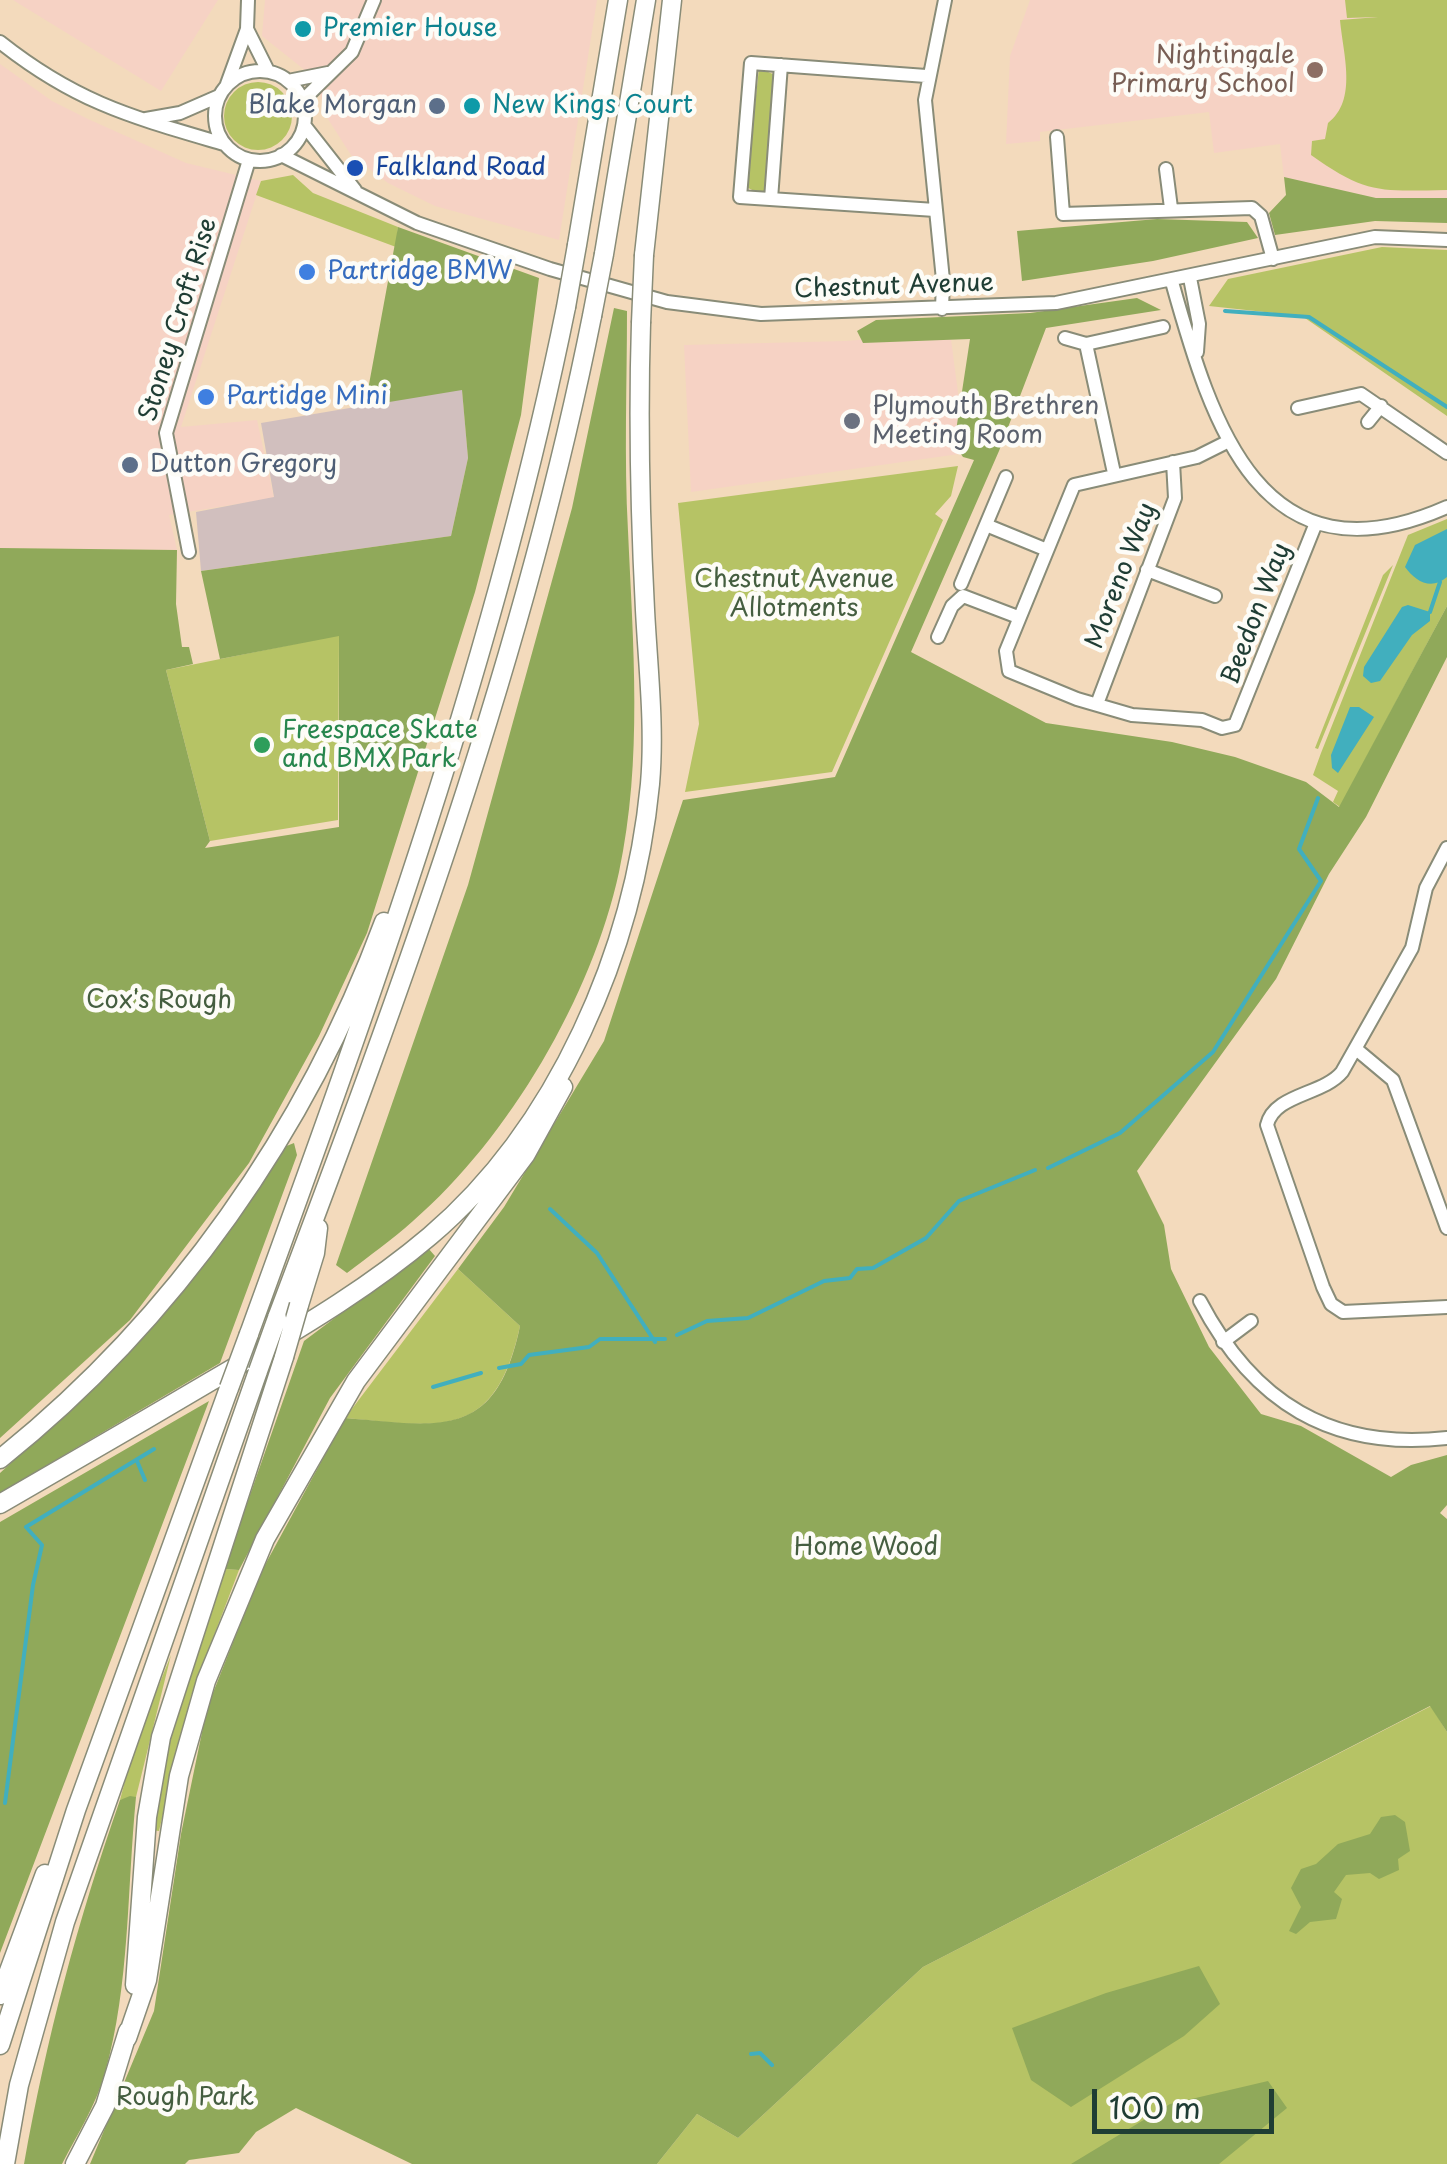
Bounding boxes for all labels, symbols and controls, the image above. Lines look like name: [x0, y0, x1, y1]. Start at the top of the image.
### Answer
place label: Premier House: [323, 14, 497, 44]
marker: Premier House: [292, 18, 314, 40]
place label: Nightingale Primary School: [1111, 41, 1295, 100]
marker: Nightingale Primary School: [1304, 59, 1326, 81]
place label: Blake Morgan: [248, 91, 417, 121]
place label: New Kings Court: [492, 91, 693, 121]
marker: Blake Morgan: [426, 95, 448, 117]
marker: New Kings Court: [461, 95, 483, 117]
place label: Falkland Road: [375, 153, 546, 183]
marker: Falkland Road: [344, 157, 366, 179]
street label: Stoney Croft Rise: [134, 215, 224, 425]
place label: Partridge BMW: [327, 257, 512, 287]
marker: Partridge BMW: [296, 261, 318, 283]
street label: Chestnut Avenue: [794, 269, 994, 305]
place label: Partidge Mini: [226, 382, 388, 412]
marker: Partidge Mini: [195, 386, 217, 408]
place label: Plymouth Brethren Meeting Room: [872, 392, 1099, 451]
marker: Plymouth Brethren Meeting Room: [841, 410, 863, 432]
place label: Dutton Gregory: [150, 450, 337, 480]
marker: Dutton Gregory: [119, 454, 141, 476]
street label: Moreno Way: [1080, 499, 1164, 653]
street label: Beedon Way: [1216, 539, 1298, 689]
park label: Chestnut Avenue Allotments: [694, 565, 894, 624]
place label: Freespace Skate and BMX Park: [282, 716, 478, 775]
marker: Freespace Skate and BMX Park: [251, 734, 273, 756]
park label: Cox's Rough: [86, 986, 232, 1016]
park label: Home Wood: [794, 1533, 938, 1563]
scale bar: [1097, 2069, 1280, 2131]
park label: Rough Park: [116, 2083, 254, 2113]
text: 100 m: [1109, 2084, 1201, 2129]

